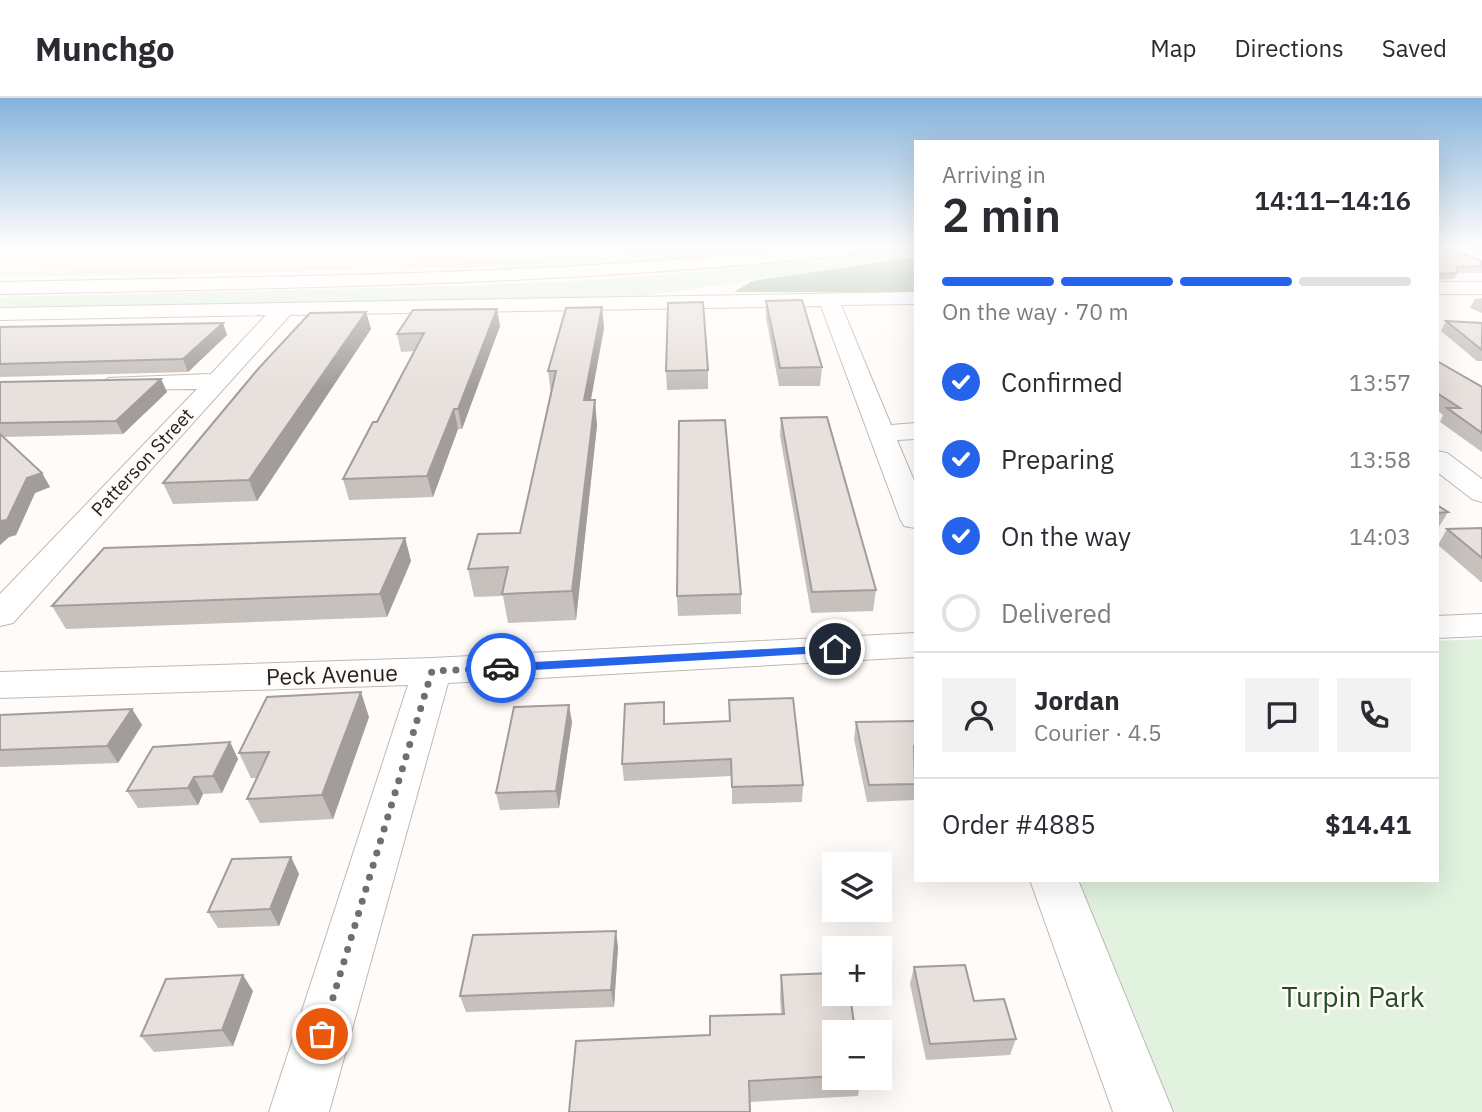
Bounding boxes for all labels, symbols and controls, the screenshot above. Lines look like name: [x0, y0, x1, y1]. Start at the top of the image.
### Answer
text: Munchgo: [35, 27, 175, 70]
text: Map: [1150, 32, 1196, 64]
text: Directions: [1234, 32, 1344, 64]
text: Saved: [1382, 32, 1447, 64]
text: Arriving in: [942, 159, 1046, 189]
text: 14:11–14:16: [1254, 183, 1411, 217]
text: 2 min: [942, 185, 1061, 245]
text: On the way · 70 m: [942, 296, 1129, 326]
icon: check: [942, 363, 980, 401]
text: Confirmed: [1001, 365, 1123, 399]
text: 13:57: [1349, 367, 1411, 397]
street label: Patterson Street: [86, 403, 198, 521]
icon: check: [942, 440, 980, 478]
text: Preparing: [1001, 442, 1114, 476]
text: 13:58: [1349, 444, 1411, 474]
icon: check: [942, 517, 980, 555]
text: On the way: [1001, 519, 1131, 553]
text: 14:03: [1349, 521, 1411, 551]
text: Delivered: [1001, 596, 1112, 630]
pin: [805, 619, 865, 679]
icon: home: [816, 630, 854, 668]
courier: [466, 633, 536, 703]
icon: car: [482, 649, 520, 687]
street label: Peck Avenue: [265, 657, 398, 691]
button: person: [942, 678, 1016, 752]
button: chat: [1245, 678, 1319, 752]
button: phone: [1337, 678, 1411, 752]
text: Jordan: [1034, 683, 1120, 717]
text: Courier · 4.5: [1034, 717, 1162, 747]
text: Order #4885: [942, 807, 1096, 841]
text: $14.41: [1325, 807, 1411, 841]
map controls: [822, 852, 892, 1090]
button: layers: [822, 852, 892, 922]
button: +: [822, 936, 892, 1006]
park label: Turpin Park: [1281, 978, 1425, 1015]
pin: [292, 1004, 352, 1064]
icon: bag: [303, 1015, 341, 1053]
button: −: [822, 1020, 892, 1090]

